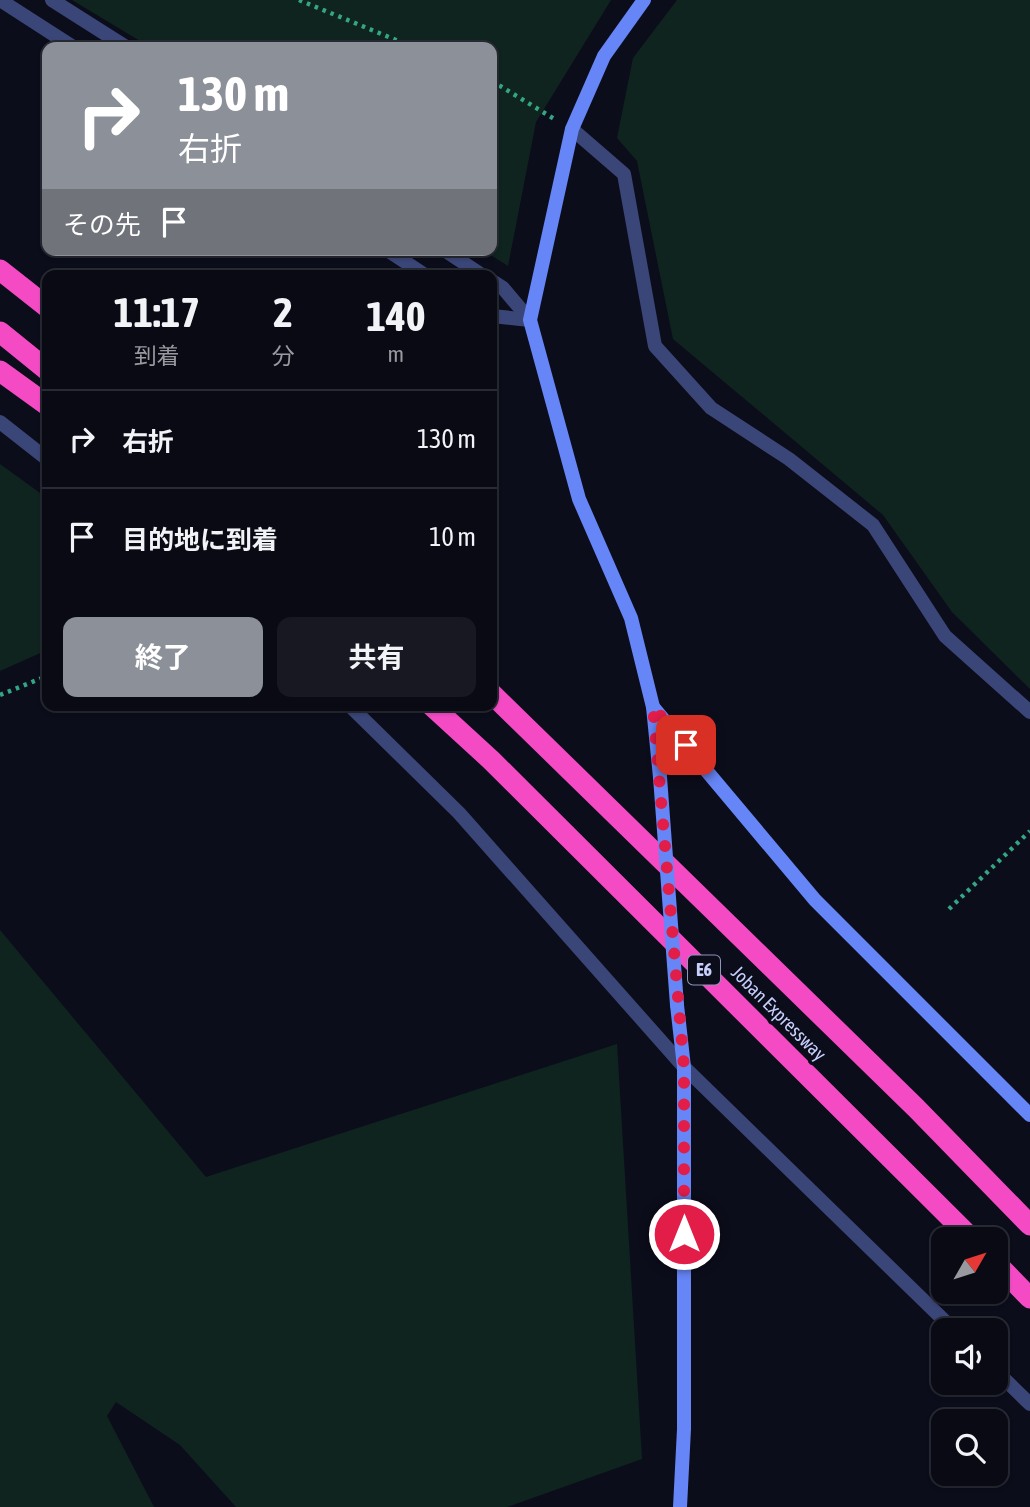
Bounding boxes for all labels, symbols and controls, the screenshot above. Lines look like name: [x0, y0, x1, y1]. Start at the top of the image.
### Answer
text: 130 m: [178, 65, 289, 121]
icon: right: [63, 70, 154, 161]
text: 右折: [178, 130, 242, 167]
icon: arrive: [155, 203, 193, 241]
text: その先: [63, 210, 141, 240]
text: 11:17: [114, 288, 200, 336]
text: 2: [273, 288, 293, 336]
text: 140: [366, 292, 425, 340]
text: m: [388, 341, 404, 367]
text: 到着: [134, 343, 180, 369]
text: 分: [272, 343, 295, 369]
icon: right: [63, 420, 101, 458]
text: 130 m: [417, 424, 476, 454]
text: 右折: [122, 427, 174, 457]
icon: arrive: [63, 518, 101, 556]
text: 10 m: [429, 522, 476, 552]
text: 目的地に到着: [122, 525, 278, 555]
button: 終了: [63, 617, 263, 697]
button: 共有: [277, 617, 476, 697]
pin: [656, 715, 716, 775]
icon: arrive: [667, 726, 705, 764]
road number: E6: [688, 956, 720, 985]
street label: Joban Expressway: [727, 961, 831, 1065]
position arrow: [647, 1197, 721, 1271]
north arrow: [931, 1227, 1008, 1304]
map controls: [931, 1227, 1008, 1486]
button: sound: [931, 1318, 1008, 1395]
button: search: [931, 1409, 1008, 1486]

